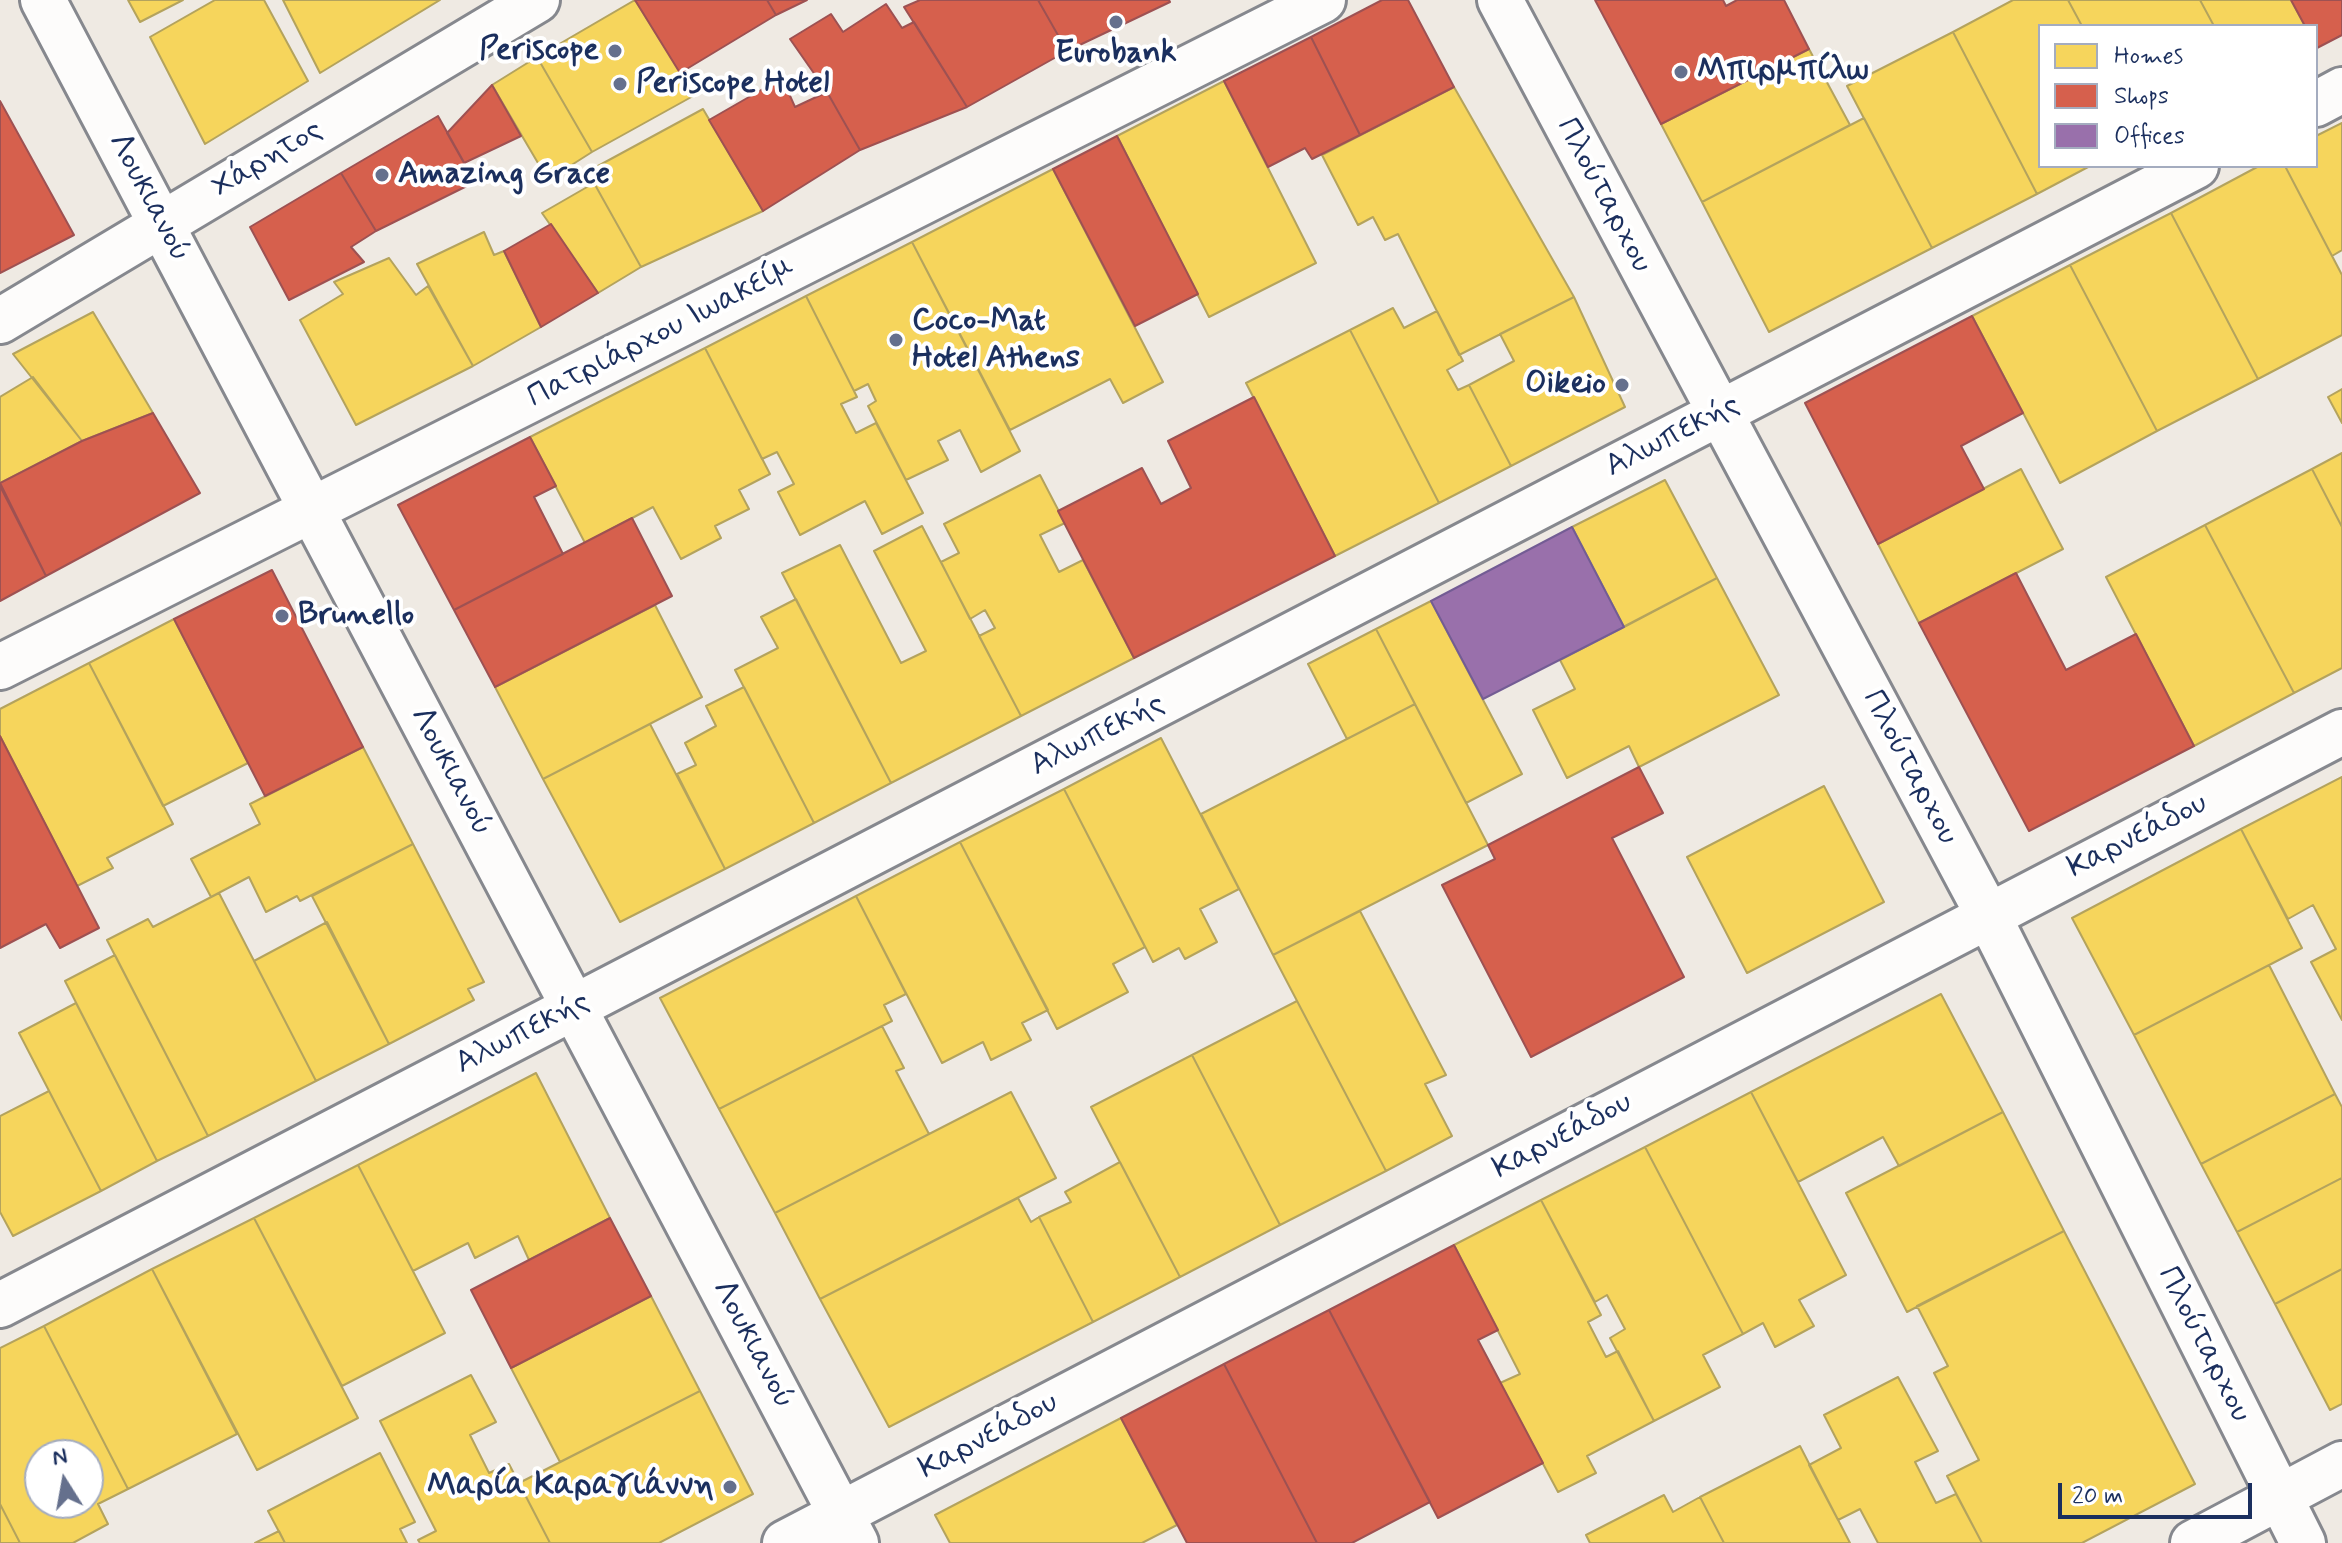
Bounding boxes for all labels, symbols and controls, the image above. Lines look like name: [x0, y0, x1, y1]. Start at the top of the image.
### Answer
marker: Eurobank: [1107, 13, 1125, 31]
legend: [2038, 24, 2318, 168]
place label: Periscope: [479, 32, 599, 70]
place label: Eurobank: [1055, 35, 1177, 73]
text: Homes: [2114, 41, 2183, 72]
marker: Periscope: [606, 42, 624, 60]
place label: Μπιρμπίλω: [1697, 53, 1869, 91]
marker: Μπιρμπίλω: [1672, 63, 1690, 81]
place label: Periscope Hotel: [636, 65, 829, 103]
marker: Periscope Hotel: [611, 75, 629, 93]
text: Shops: [2114, 81, 2169, 112]
street label: Χάρητος: [206, 112, 330, 208]
street label: Πλούταρχου: [1546, 112, 1660, 280]
text: Offices: [2114, 121, 2185, 152]
street label: Λουκιανού: [98, 127, 198, 269]
place label: Amazing Grace: [398, 156, 610, 194]
marker: Amazing Grace: [373, 166, 391, 184]
street label: Πατριάρχου Ιωακείμ: [522, 250, 802, 418]
place label: Coco-Mat Hotel Athens: [912, 303, 1080, 378]
marker: Coco-Mat Hotel Athens: [887, 331, 905, 349]
place label: Oikeio: [1525, 366, 1606, 404]
marker: Oikeio: [1613, 376, 1631, 394]
street label: Αλωπεκής: [1599, 387, 1747, 487]
place label: Brunello: [298, 597, 414, 635]
marker: Brunello: [273, 607, 291, 625]
street label: Πλούταρχου: [1852, 684, 1966, 852]
street label: Αλωπεκής: [1024, 686, 1172, 786]
street label: Λουκιανού: [400, 701, 500, 843]
street label: Καρνεάδου: [2062, 785, 2214, 889]
street label: Αλωπεκής: [449, 984, 597, 1084]
street label: Καρνεάδου: [1487, 1084, 1639, 1190]
street label: Πλούταρχου: [2147, 1261, 2259, 1429]
street label: Λουκιανού: [702, 1274, 802, 1416]
street label: Καρνεάδου: [913, 1384, 1065, 1490]
north arrow: [24, 1439, 104, 1519]
text: N: [50, 1442, 70, 1473]
scale bar: [2062, 1467, 2256, 1517]
place label: Μαρία Καραγιάννη: [427, 1468, 714, 1506]
marker: Μαρία Καραγιάννη: [721, 1478, 739, 1496]
text: 20 m: [2072, 1481, 2123, 1512]

